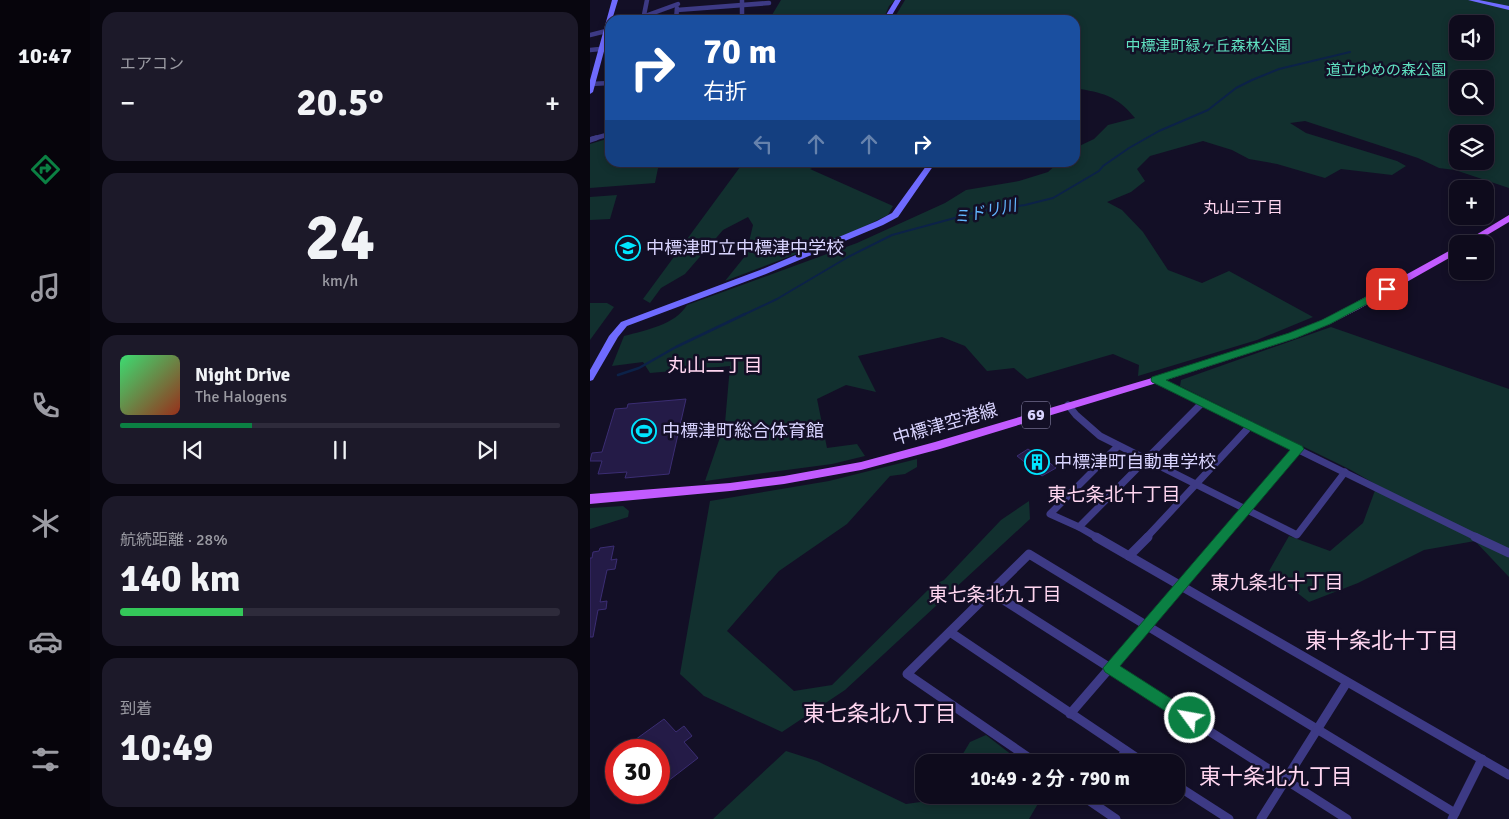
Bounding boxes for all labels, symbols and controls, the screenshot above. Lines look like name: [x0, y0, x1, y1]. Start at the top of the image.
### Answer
map controls: [1449, 15, 1494, 280]
button: sound: [1449, 15, 1494, 60]
text: 70 m: [703, 30, 777, 73]
icon: right: [620, 35, 685, 100]
park label: 中標津町緑ヶ丘森林公園: [1125, 37, 1291, 55]
text: 10:47: [18, 42, 72, 69]
text: エアコン: [120, 54, 184, 74]
park label: 道立ゆめの森公園: [1326, 61, 1446, 79]
button: search: [1449, 70, 1494, 115]
text: 右折: [703, 78, 747, 105]
text: 20.5°: [296, 79, 384, 126]
text: −: [120, 86, 135, 120]
text: +: [545, 86, 560, 120]
button: layers: [1449, 125, 1494, 170]
icon: left: [749, 130, 777, 158]
icon: ahead: [802, 130, 830, 158]
icon: ahead: [855, 130, 883, 158]
icon: right: [908, 130, 936, 158]
icon: directions: [28, 152, 63, 187]
button: +: [1449, 180, 1494, 225]
water label: ミドリ川: [952, 195, 1020, 228]
text: 24: [305, 198, 375, 278]
district label: 丸山三丁目: [1203, 198, 1283, 218]
school or university icon: 中標津町立中標津中学校: [615, 235, 641, 261]
button: −: [1449, 235, 1494, 280]
place label: 中標津町立中標津中学校: [646, 237, 844, 259]
pin: [1366, 268, 1408, 310]
icon: music: [28, 270, 63, 305]
text: km/h: [322, 271, 358, 291]
icon: arrive: [1373, 275, 1401, 303]
district label: 丸山二丁目: [667, 354, 763, 378]
text: Night Drive: [195, 363, 290, 387]
text: The Halogens: [195, 387, 287, 407]
icon: phone: [28, 388, 63, 423]
street label: 中標津空港線: [890, 399, 1000, 449]
road number: 69: [1022, 402, 1050, 428]
sports icon: 中標津町総合体育館: [631, 418, 657, 444]
place label: 中標津町総合体育館: [662, 420, 824, 442]
icon: previous: [179, 436, 207, 464]
icon: pause: [326, 436, 354, 464]
icon: next: [473, 436, 501, 464]
building icon: 中標津町自動車学校: [1024, 449, 1050, 475]
place label: 中標津町自動車学校: [1054, 451, 1216, 473]
district label: 東七条北十丁目: [1047, 483, 1181, 507]
icon: climate: [28, 506, 63, 541]
text: 航続距離 · 28%: [120, 530, 228, 550]
text: 140 km: [120, 555, 241, 602]
district label: 東九条北十丁目: [1210, 571, 1344, 595]
district label: 東七条北九丁目: [928, 583, 1062, 607]
icon: car: [28, 624, 63, 659]
district label: 東十条北十丁目: [1305, 627, 1459, 654]
position arrow: [1163, 691, 1215, 743]
text: 到着: [120, 699, 152, 719]
district label: 東七条北八丁目: [803, 700, 957, 727]
text: 10:49: [120, 724, 213, 771]
speed limit sign: 30: [605, 739, 670, 804]
icon: filters: [28, 742, 63, 777]
district label: 東十条北九丁目: [1199, 763, 1353, 790]
text: 10:49 · 2 分 · 790 m: [970, 767, 1130, 791]

